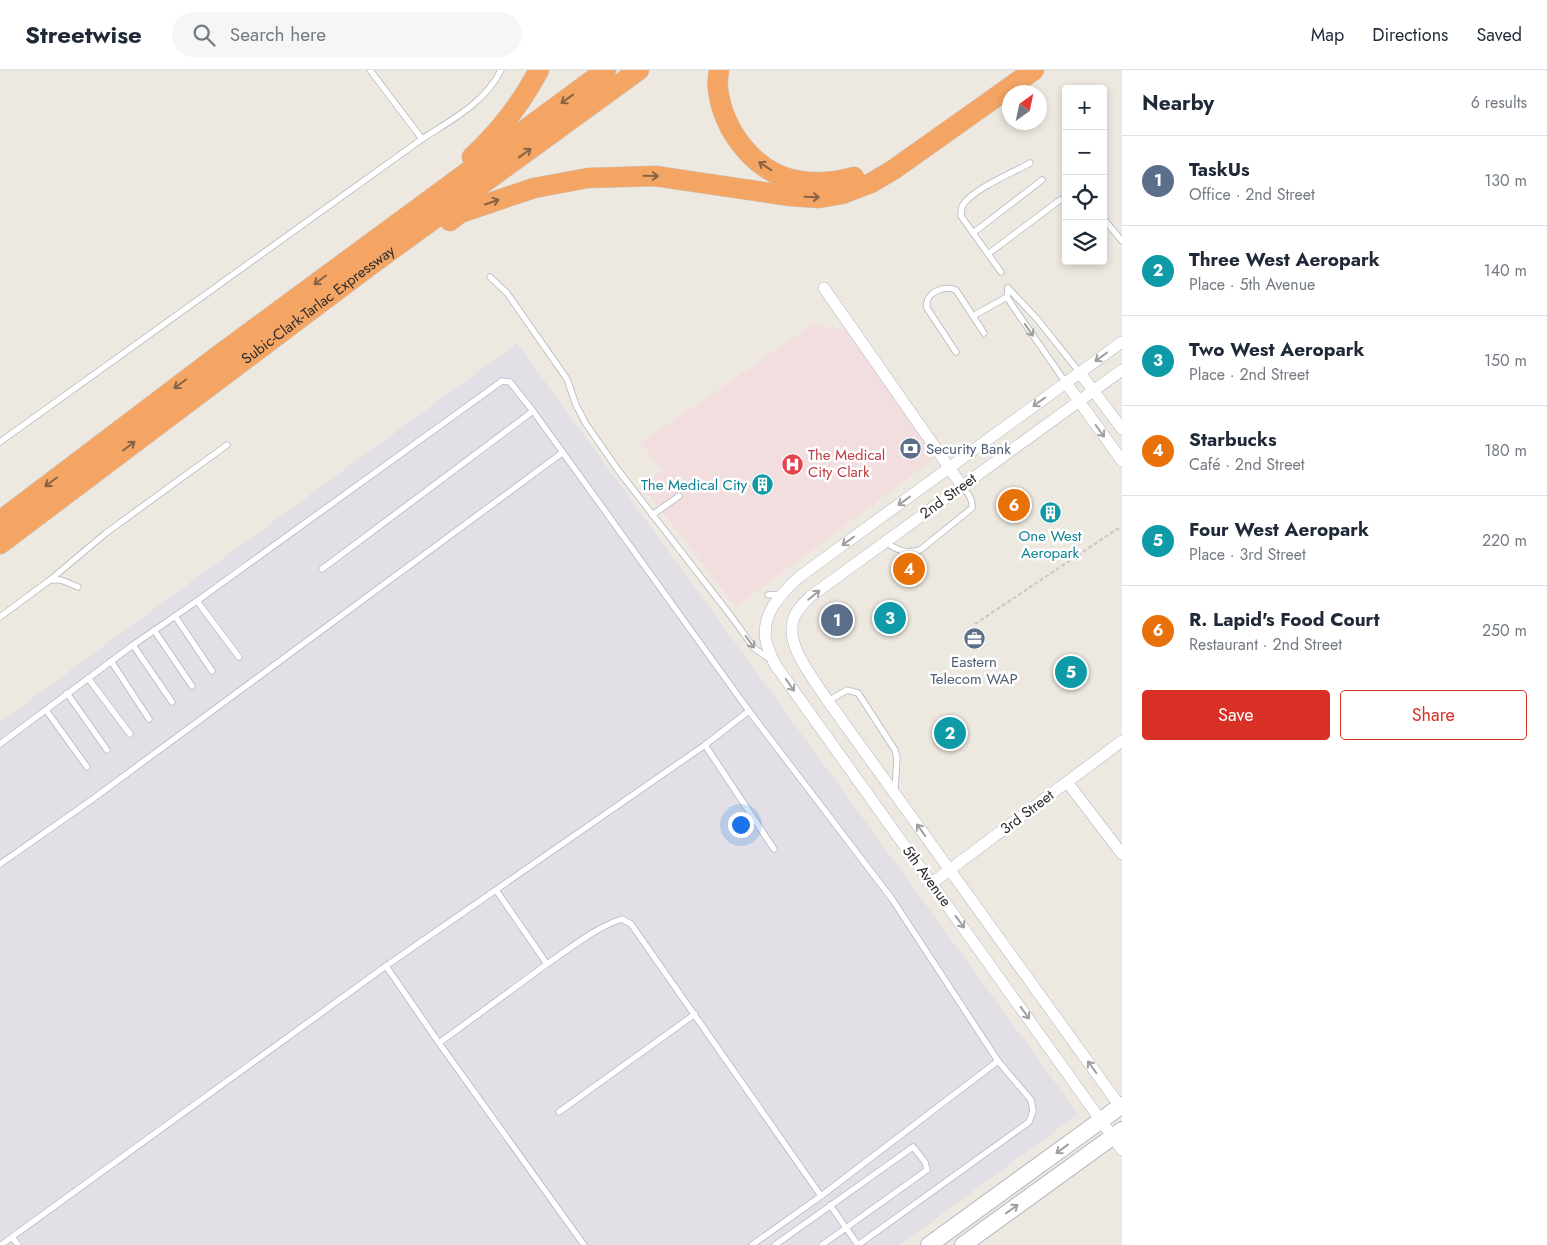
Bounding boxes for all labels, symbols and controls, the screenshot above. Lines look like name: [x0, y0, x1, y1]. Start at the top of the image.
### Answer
search box: [172, 12, 522, 57]
text: Streetwise: [25, 17, 142, 52]
icon: search: [190, 21, 218, 49]
text: Search here: [230, 21, 326, 48]
text: Map: [1311, 22, 1344, 48]
text: Directions: [1372, 22, 1448, 48]
text: Saved: [1476, 22, 1522, 48]
north arrow: [1002, 85, 1047, 130]
map controls: [1062, 85, 1107, 265]
button: +: [1062, 85, 1107, 130]
text: Nearby: [1142, 88, 1214, 118]
text: 6 results: [1471, 91, 1527, 114]
one-way arrow: [560, 94, 574, 104]
button: −: [1062, 130, 1107, 175]
one-way arrow: [518, 148, 532, 158]
text: TaskUs: [1189, 156, 1250, 183]
one-way arrow: [758, 160, 772, 170]
text: 1: [1154, 169, 1162, 192]
text: 130 m: [1484, 169, 1527, 192]
one-way arrow: [643, 171, 659, 181]
button: locate: [1062, 175, 1107, 220]
text: Office · 2nd Street: [1189, 183, 1315, 206]
one-way arrow: [804, 193, 820, 202]
one-way arrow: [484, 197, 500, 207]
button: layers: [1062, 220, 1107, 265]
street label: Subic-Clark-Tarlac Expressway: [237, 240, 400, 370]
text: Three West Aeropark: [1189, 246, 1380, 273]
text: 2: [1153, 259, 1163, 282]
text: 140 m: [1484, 259, 1527, 282]
text: Place · 5th Avenue: [1189, 273, 1315, 296]
one-way arrow: [313, 275, 327, 285]
one-way arrow: [1024, 323, 1034, 337]
text: Two West Aeropark: [1189, 336, 1365, 363]
text: 3: [1153, 349, 1163, 372]
text: 150 m: [1484, 349, 1527, 372]
one-way arrow: [1095, 352, 1108, 363]
text: Place · 2nd Street: [1189, 363, 1309, 386]
one-way arrow: [174, 379, 187, 390]
one-way arrow: [1032, 397, 1046, 407]
one-way arrow: [1095, 424, 1106, 437]
text: Starbucks: [1189, 426, 1277, 453]
bank icon: Security Bank: [898, 437, 922, 461]
place label: Security Bank: [926, 438, 1011, 460]
text: 4: [1152, 439, 1164, 462]
text: 180 m: [1484, 439, 1527, 462]
one-way arrow: [122, 441, 135, 452]
place label: The Medical City Clark: [808, 444, 885, 483]
hospital icon: The Medical City Clark: [780, 452, 804, 476]
text: Café · 2nd Street: [1189, 453, 1304, 476]
street label: 2nd Street: [915, 468, 981, 524]
building icon: The Medical City: [751, 473, 775, 497]
place label: The Medical City: [641, 474, 747, 496]
one-way arrow: [45, 477, 58, 488]
pin: 6: [998, 486, 1030, 524]
one-way arrow: [898, 495, 911, 506]
building icon: One West Aeropark: [1038, 501, 1062, 525]
text: Four West Aeropark: [1189, 516, 1369, 543]
place label: One West Aeropark: [1019, 525, 1082, 564]
text: 5: [1153, 529, 1163, 552]
text: 220 m: [1482, 529, 1527, 552]
one-way arrow: [842, 536, 856, 546]
text: Place · 3rd Street: [1189, 543, 1306, 566]
pin: 4: [893, 550, 925, 588]
one-way arrow: [807, 589, 820, 600]
pin: 3: [874, 599, 906, 637]
pin: 1: [821, 601, 853, 639]
text: R. Lapid's Food Court: [1189, 606, 1379, 633]
text: 6: [1153, 619, 1163, 642]
text: 250 m: [1482, 619, 1527, 642]
office icon: Eastern Telecom WAP: [962, 627, 986, 651]
text: Restaurant · 2nd Street: [1189, 633, 1342, 656]
one-way arrow: [745, 635, 755, 649]
place label: Eastern Telecom WAP: [930, 651, 1018, 690]
pin: 5: [1055, 653, 1087, 691]
one-way arrow: [785, 678, 795, 692]
button: Save: [1142, 690, 1330, 740]
button: Share: [1340, 690, 1527, 740]
pin: 2: [934, 714, 966, 752]
street label: 3rd Street: [996, 784, 1059, 839]
your location: [728, 812, 754, 838]
one-way arrow: [916, 823, 926, 837]
street label: 5th Avenue: [897, 841, 957, 911]
one-way arrow: [955, 915, 965, 929]
one-way arrow: [1020, 1006, 1030, 1020]
one-way arrow: [1087, 1060, 1097, 1074]
one-way arrow: [1055, 1144, 1069, 1154]
one-way arrow: [1005, 1204, 1019, 1214]

